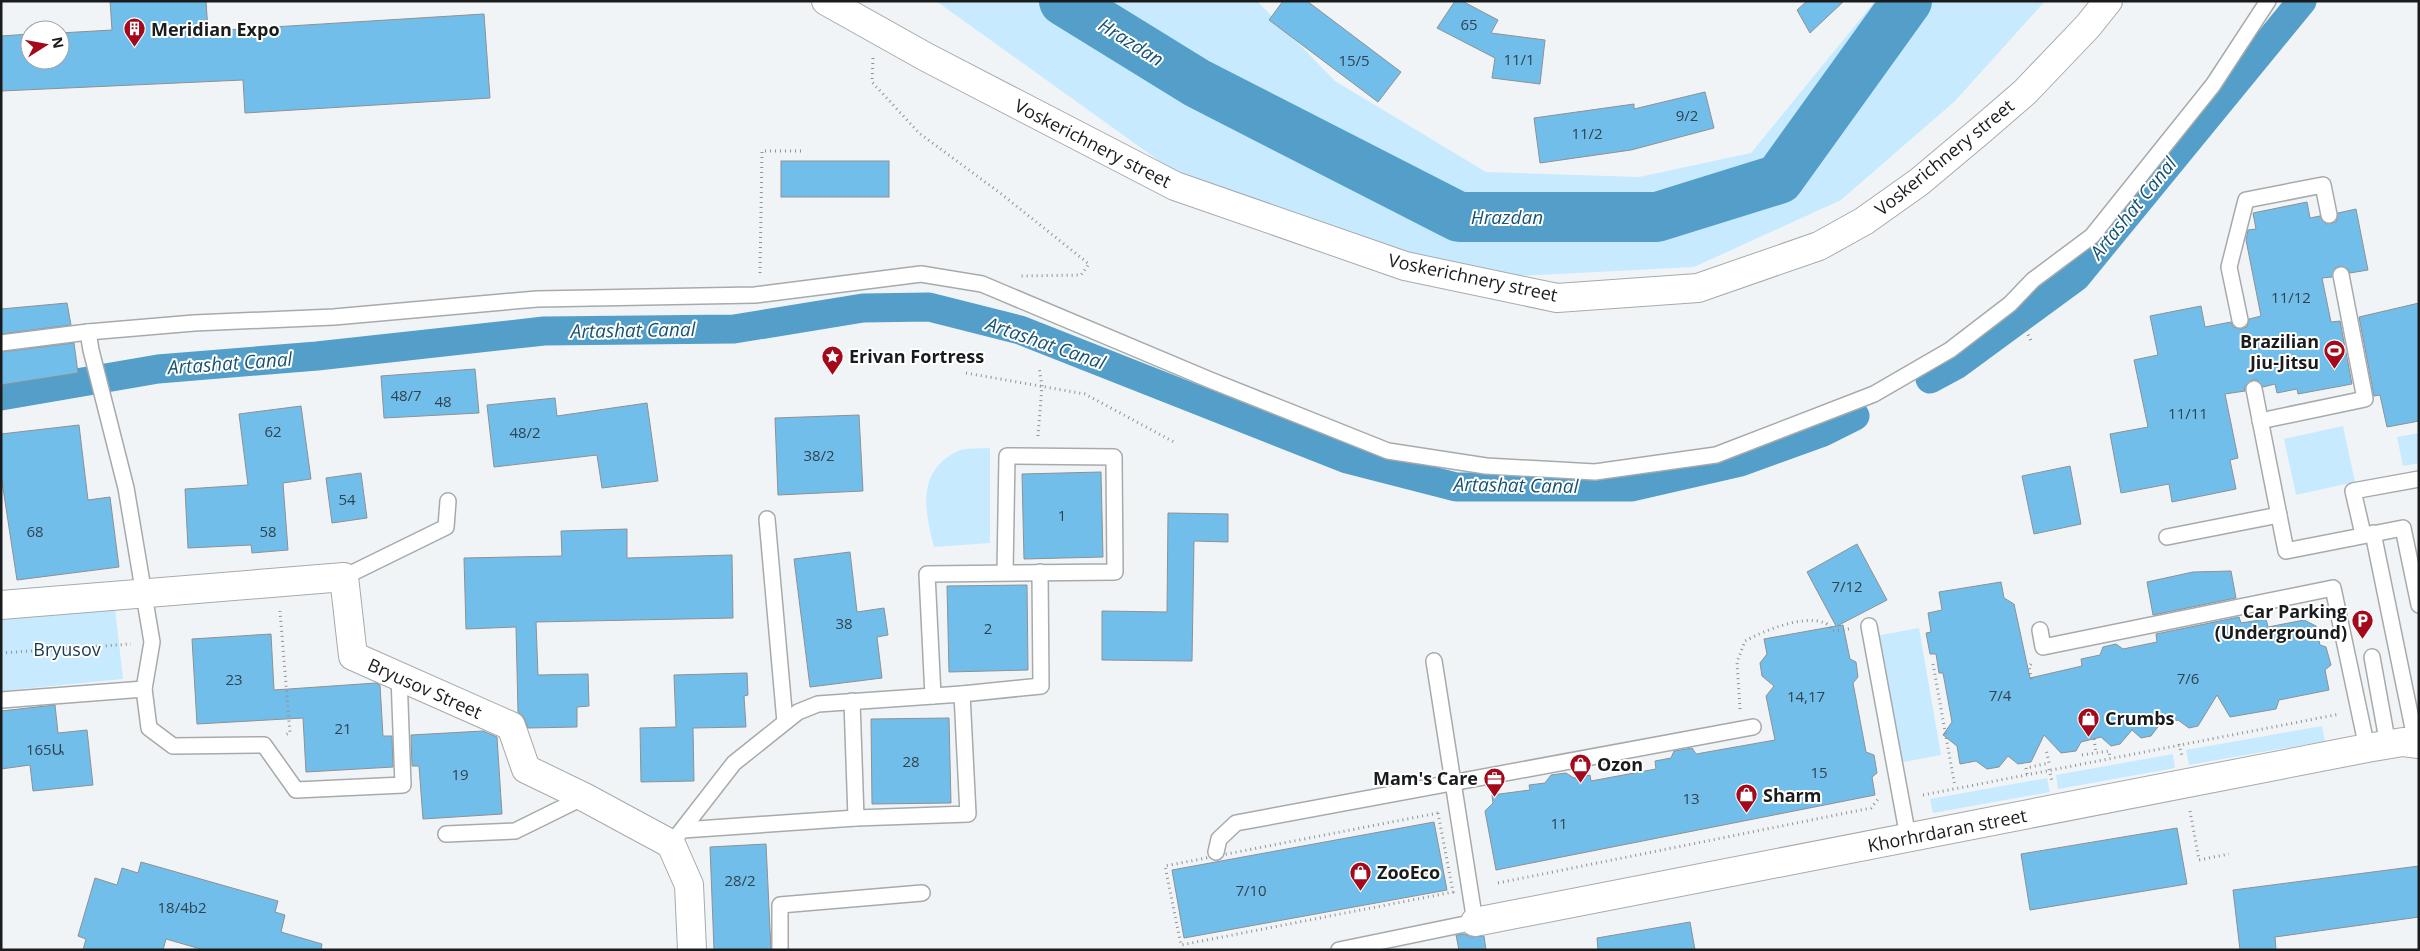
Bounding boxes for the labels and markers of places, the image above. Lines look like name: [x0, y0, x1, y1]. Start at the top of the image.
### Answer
building icon: Meridian Expo: [123, 17, 147, 48]
place label: Meridian Expo: [151, 17, 280, 41]
place label: Brazilian Jiu-Jitsu: [2240, 329, 2319, 374]
sports icon: Brazilian Jiu-Jitsu: [2323, 339, 2347, 370]
place icon: Erivan Fortress: [821, 344, 845, 375]
place label: Erivan Fortress: [849, 344, 984, 368]
place label: Car Parking (Underground): [2215, 599, 2347, 644]
parking icon: Car Parking (Underground): [2351, 609, 2375, 640]
shop icon: Crumbs: [2077, 706, 2101, 737]
place label: Crumbs: [2105, 706, 2175, 730]
shop icon: Ozon: [1569, 752, 1593, 783]
place label: Ozon: [1597, 752, 1643, 776]
place label: Mam's Care: [1373, 766, 1478, 790]
office icon: Mam's Care: [1482, 766, 1506, 797]
shop icon: Sharm: [1735, 783, 1759, 814]
place label: Sharm: [1763, 783, 1821, 807]
shop icon: ZooEco: [1349, 860, 1373, 891]
place label: ZooEco: [1377, 860, 1440, 884]

